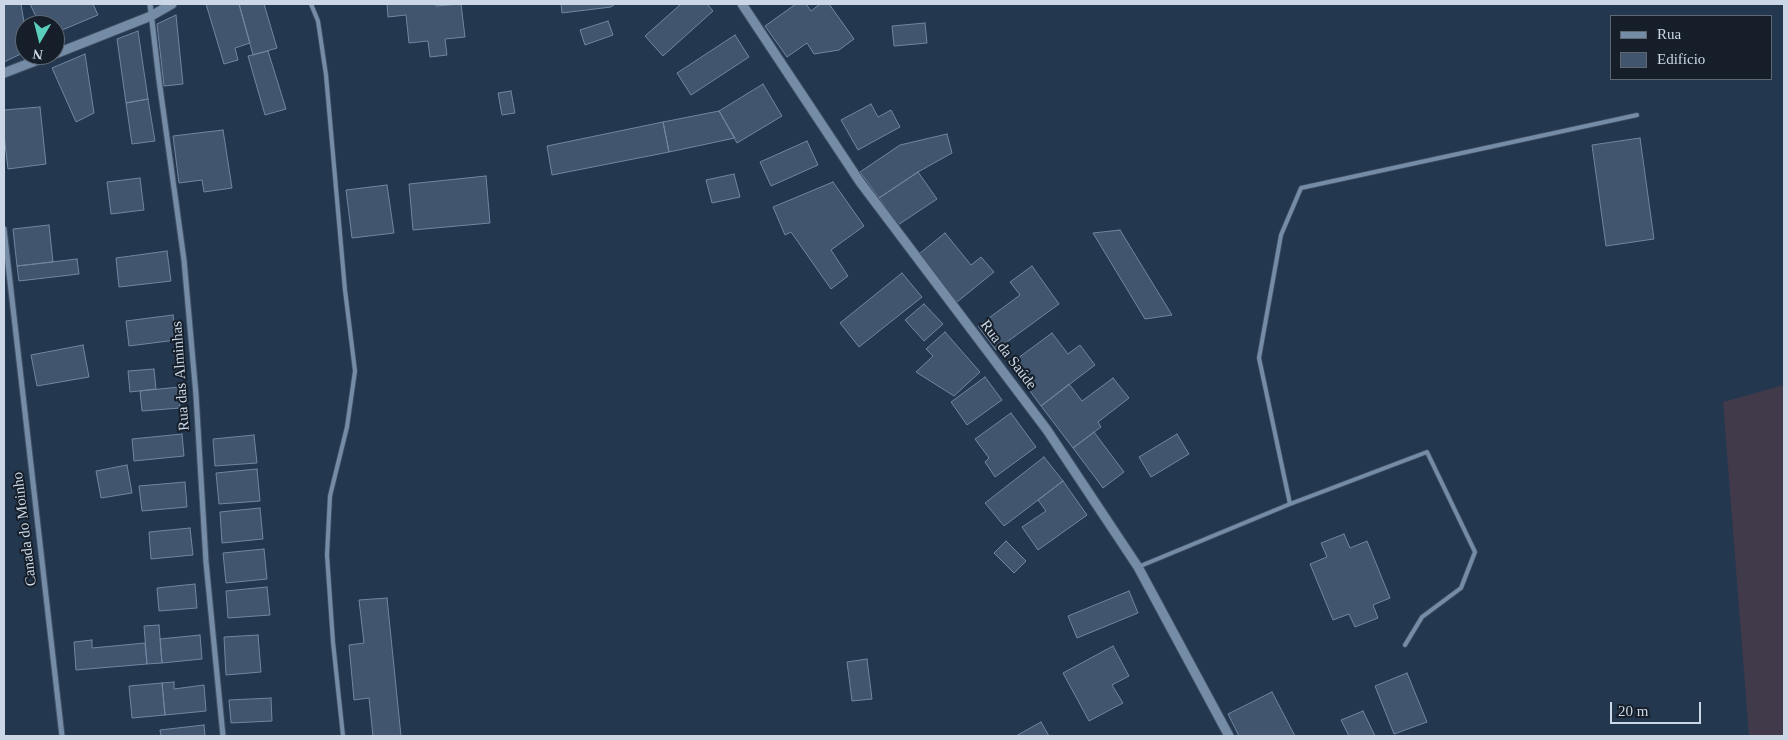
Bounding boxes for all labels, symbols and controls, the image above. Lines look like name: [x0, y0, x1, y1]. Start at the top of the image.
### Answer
north arrow: [15, 15, 65, 65]
legend: [1610, 15, 1773, 80]
text: Rua: [1657, 26, 1681, 42]
text: N: [32, 46, 44, 62]
text: Edifício: [1657, 51, 1705, 67]
street label: Rua da Saúde: [976, 317, 1040, 393]
street label: Rua das Alminhas: [168, 321, 194, 431]
street label: Canada do Moinho: [9, 471, 41, 587]
scale bar: [1613, 692, 1704, 724]
text: 20 m: [1618, 703, 1648, 719]

